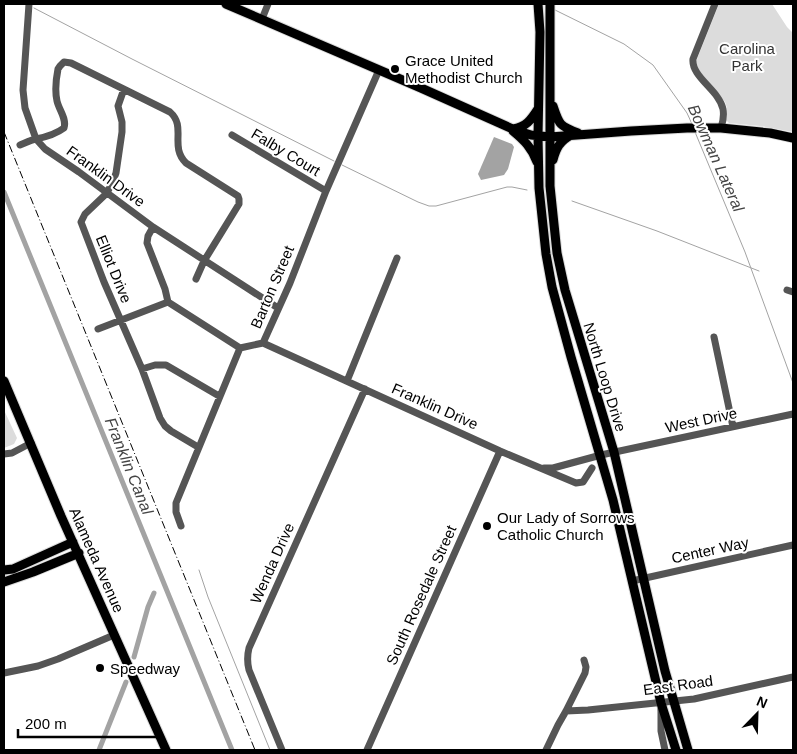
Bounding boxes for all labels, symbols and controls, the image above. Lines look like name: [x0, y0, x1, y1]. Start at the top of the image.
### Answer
park label: Carolina Park: [719, 40, 776, 74]
place label: Grace United Methodist Church: [405, 52, 523, 86]
marker: Grace United Methodist Church: [389, 63, 401, 75]
water label: Bowman Lateral: [685, 102, 747, 215]
street label: Falby Court: [248, 125, 324, 180]
street label: Franklin Drive: [64, 142, 148, 210]
street label: Elliot Drive: [93, 233, 135, 305]
street label: Barton Street: [247, 242, 297, 331]
street label: North Loop Drive: [580, 320, 630, 434]
street label: Franklin Drive: [389, 379, 481, 433]
street label: West Drive: [663, 404, 739, 436]
water label: Franklin Canal: [102, 415, 156, 517]
street label: Alameda Avenue: [66, 505, 128, 615]
place label: Our Lady of Sorrows Catholic Church: [497, 509, 635, 543]
street label: Wenda Drive: [247, 520, 297, 606]
marker: Our Lady of Sorrows Catholic Church: [481, 520, 493, 532]
street label: South Rosedale Street: [383, 522, 460, 667]
street label: Center Way: [670, 533, 751, 566]
place label: Speedway: [110, 660, 181, 677]
marker: Speedway: [94, 662, 106, 674]
street label: East Road: [642, 672, 714, 698]
north arrow: [732, 689, 782, 739]
text: N: [754, 693, 770, 711]
scale bar: [18, 706, 159, 738]
text: 200 m: [25, 715, 67, 732]

